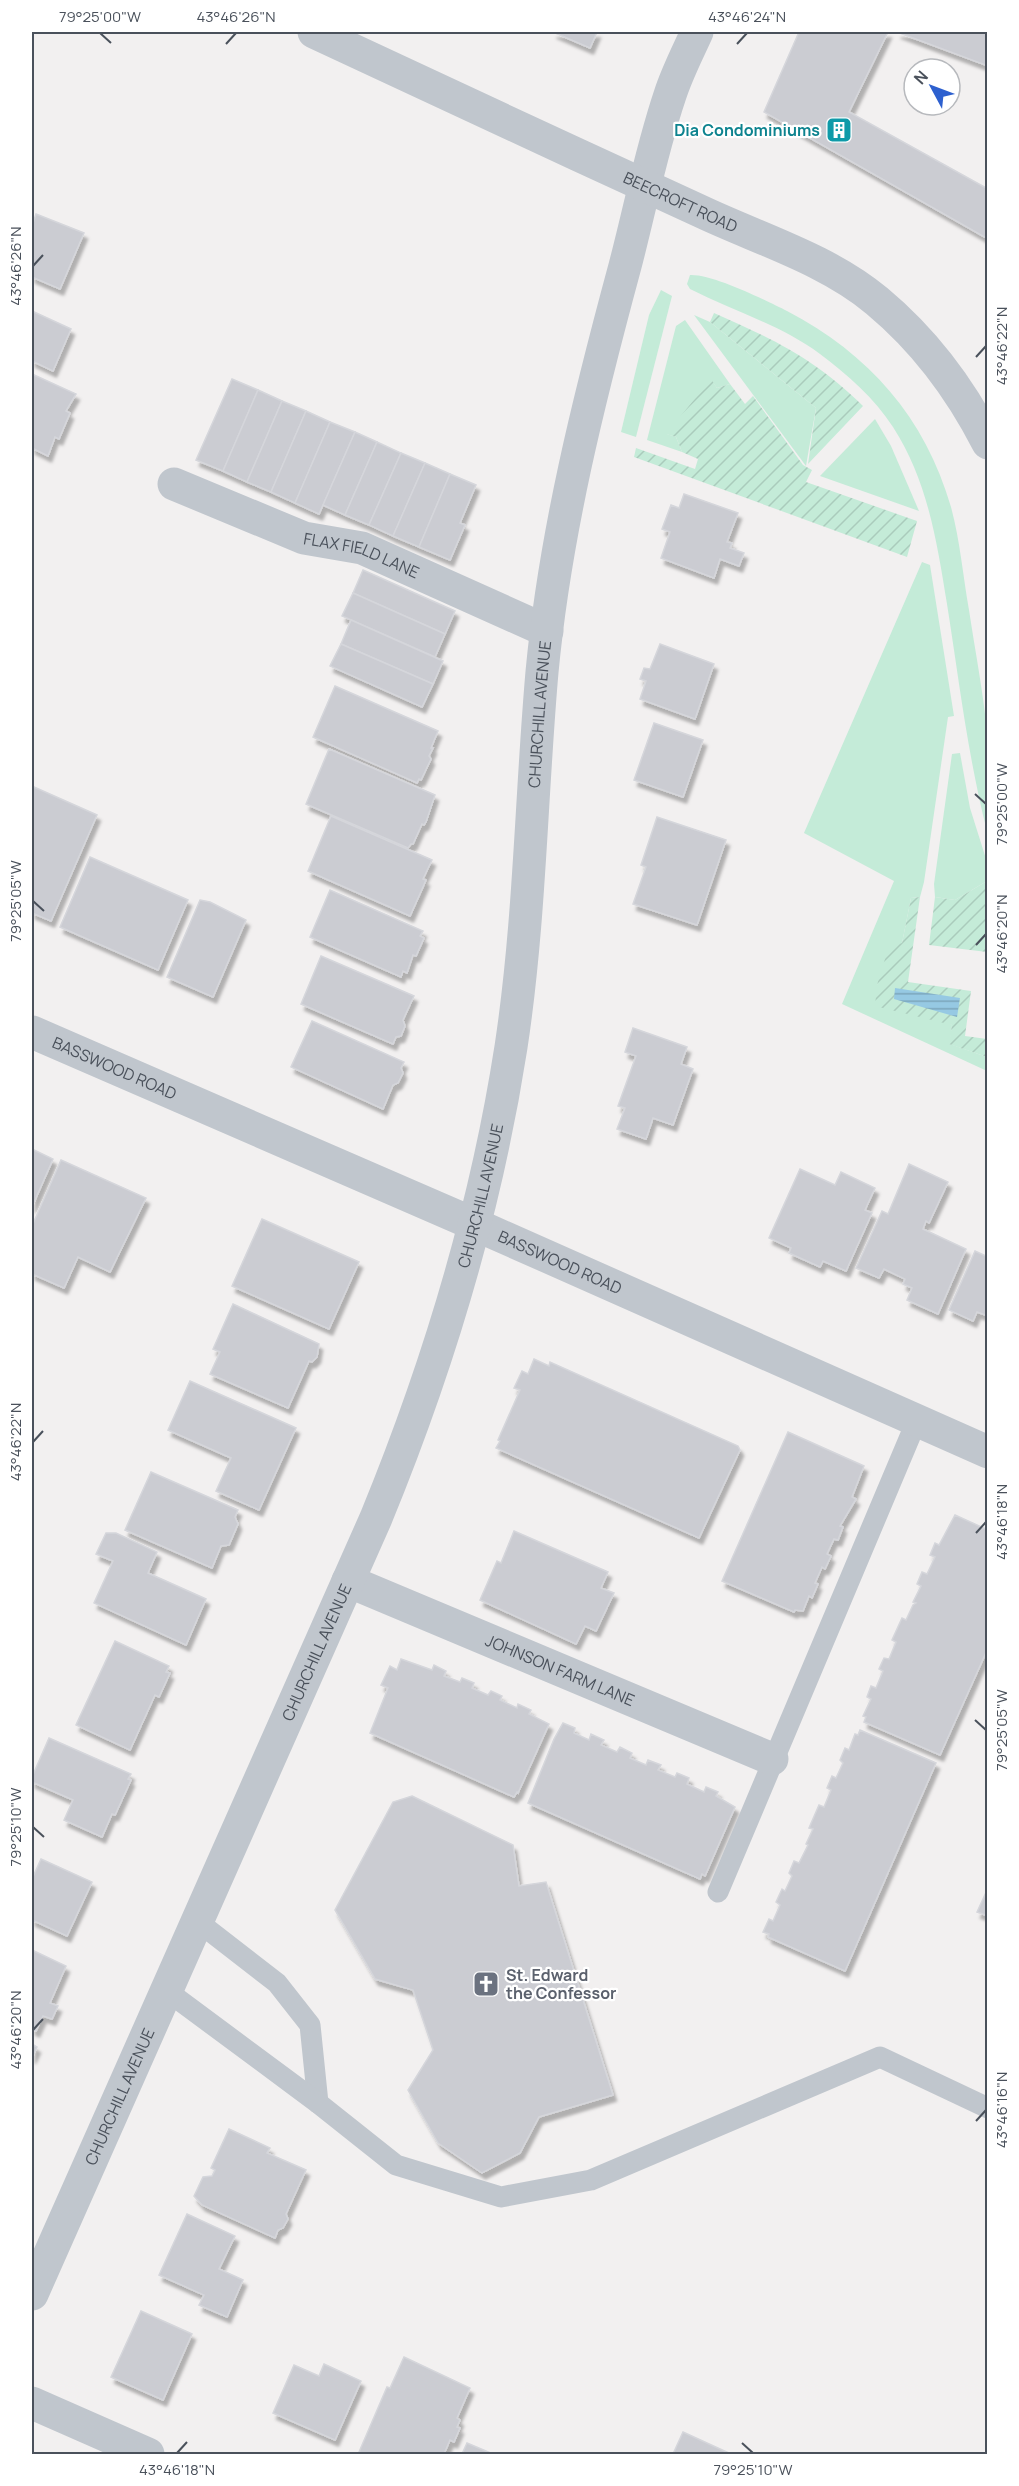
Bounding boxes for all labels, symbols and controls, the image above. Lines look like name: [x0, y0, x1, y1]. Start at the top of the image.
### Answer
text: 79°25'00"W: [59, 6, 141, 27]
text: 43°46'26"N: [196, 6, 276, 27]
text: 43°46'24"N: [708, 6, 786, 27]
north arrow: [902, 57, 962, 117]
text: N: [909, 66, 933, 89]
building icon: Dia Condominiums: [824, 115, 854, 145]
place label: Dia Condominiums: [674, 119, 820, 141]
street label: BEECROFT ROAD: [620, 166, 741, 237]
text: 43°46'26"N: [5, 226, 26, 306]
text: 43°46'22"N: [991, 307, 1012, 385]
street label: FLAX FIELD LANE: [302, 527, 423, 583]
street label: CHURCHILL AVENUE: [523, 639, 556, 788]
text: 79°25'00"W: [991, 763, 1012, 845]
text: 79°25'05"W: [5, 860, 26, 942]
text: 43°46'20"N: [991, 894, 1012, 974]
street label: BASSWOOD ROAD: [49, 1031, 180, 1105]
street label: CHURCHILL AVENUE: [452, 1122, 508, 1270]
street label: BASSWOOD ROAD: [495, 1225, 626, 1299]
text: 43°46'22"N: [5, 1403, 26, 1481]
text: 43°46'18"N: [991, 1484, 1012, 1560]
street label: CHURCHILL AVENUE: [277, 1580, 356, 1724]
street label: JOHNSON FARM LANE: [482, 1629, 638, 1711]
text: 79°25'05"W: [991, 1689, 1012, 1771]
text: 79°25'10"W: [5, 1788, 26, 1866]
place label: St. Edward the Confessor: [506, 1964, 616, 2004]
church icon: St. Edward the Confessor: [471, 1969, 501, 1999]
text: 43°46'20"N: [5, 1990, 26, 2070]
street label: CHURCHILL AVENUE: [80, 2025, 160, 2168]
text: 43°46'16"N: [991, 2072, 1012, 2148]
text: 43°46'18"N: [139, 2459, 215, 2480]
text: 79°25'10"W: [714, 2459, 792, 2480]

